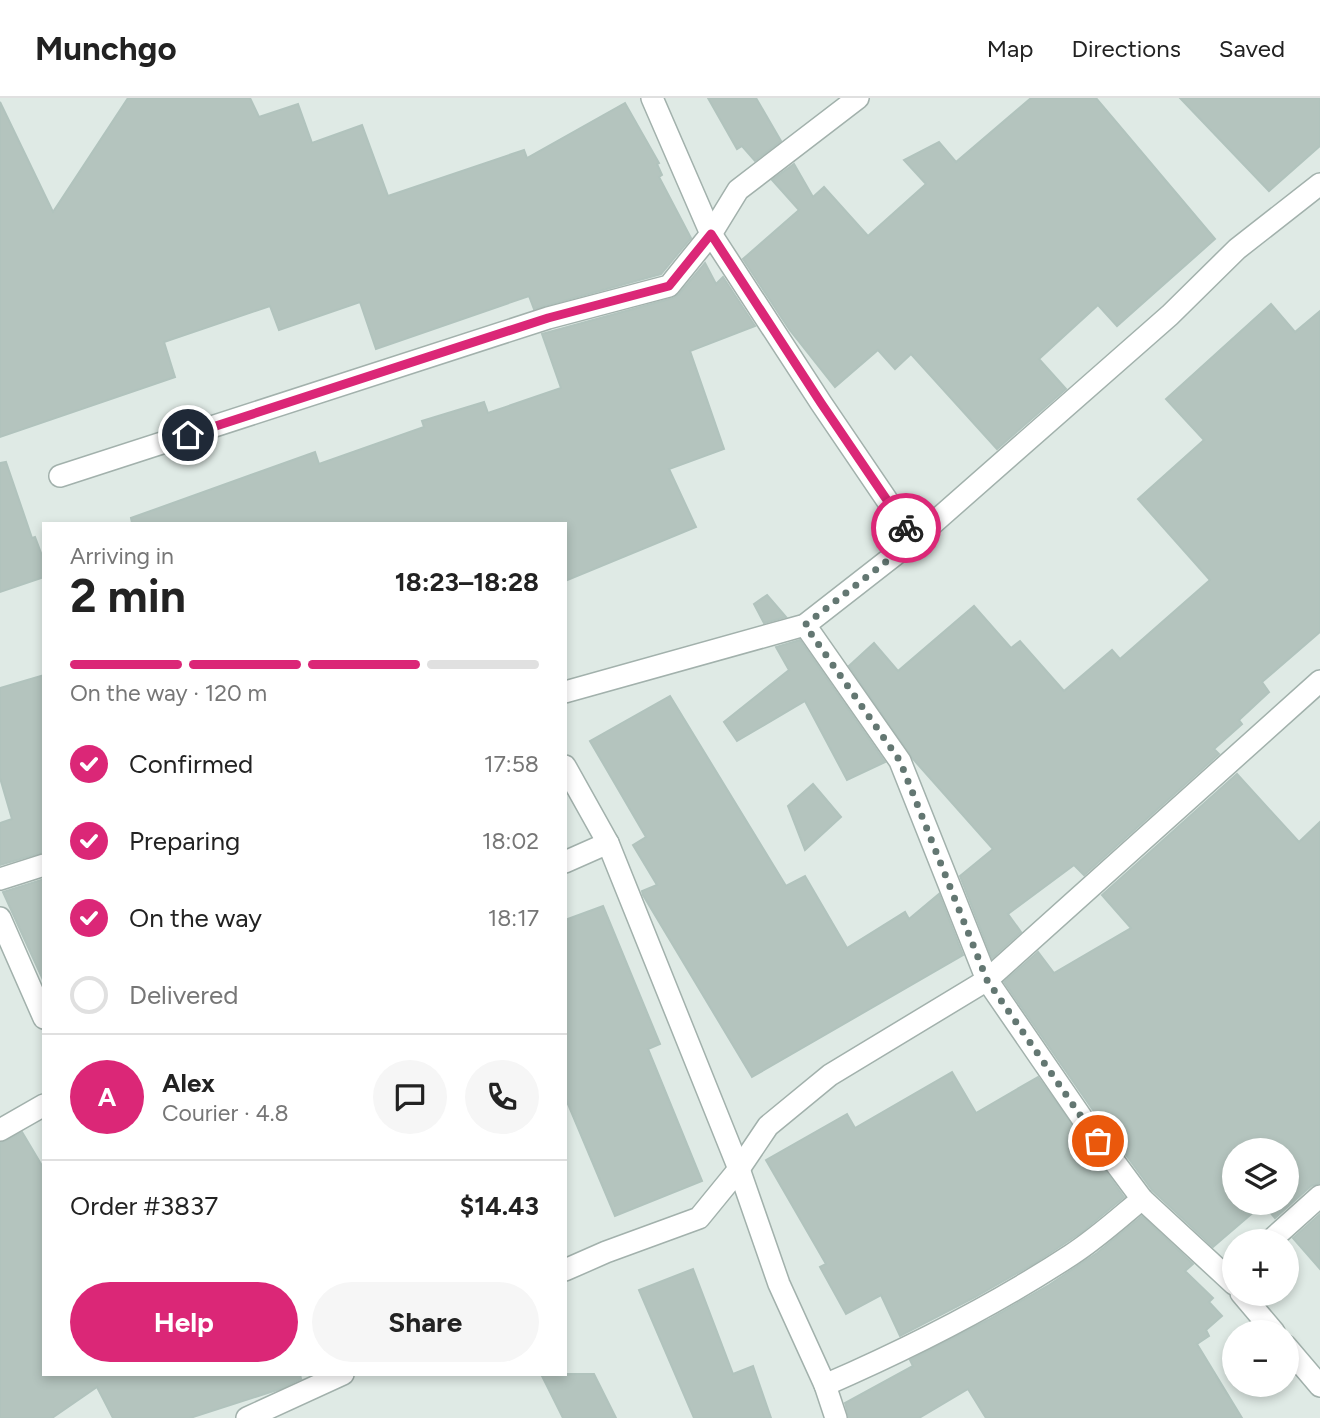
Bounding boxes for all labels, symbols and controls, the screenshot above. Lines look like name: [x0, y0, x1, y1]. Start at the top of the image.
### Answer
text: Munchgo: [35, 29, 177, 68]
text: Map: [987, 34, 1033, 63]
text: Directions: [1071, 34, 1181, 63]
text: Saved: [1219, 34, 1285, 63]
pin: [158, 405, 218, 465]
icon: home: [169, 416, 207, 454]
courier: [871, 493, 941, 563]
icon: bike: [887, 509, 925, 547]
text: Arriving in: [70, 542, 174, 570]
text: 18:23–18:28: [395, 566, 539, 598]
text: 2 min: [70, 568, 186, 624]
text: On the way · 120 m: [70, 679, 267, 707]
icon: check: [70, 745, 108, 783]
text: Confirmed: [129, 748, 253, 780]
text: 17:58: [484, 750, 539, 778]
icon: check: [70, 822, 108, 860]
text: Preparing: [129, 825, 240, 857]
text: 18:02: [482, 827, 539, 855]
icon: check: [70, 899, 108, 937]
text: On the way: [129, 902, 262, 934]
text: 18:17: [488, 904, 539, 932]
text: Delivered: [129, 979, 238, 1011]
button: chat: [373, 1060, 447, 1134]
button: phone: [465, 1060, 539, 1134]
text: Alex: [162, 1067, 215, 1099]
text: A: [98, 1081, 116, 1113]
text: Courier · 4.8: [162, 1099, 289, 1127]
pin: [1068, 1111, 1128, 1171]
icon: bag: [1079, 1122, 1117, 1160]
map controls: [1222, 1138, 1299, 1397]
button: layers: [1222, 1138, 1299, 1215]
text: Order #3837: [70, 1190, 218, 1222]
text: $14.43: [460, 1190, 539, 1222]
button: +: [1222, 1229, 1299, 1306]
button: Help: [70, 1282, 298, 1362]
button: Share: [312, 1282, 539, 1362]
button: −: [1222, 1320, 1299, 1397]

